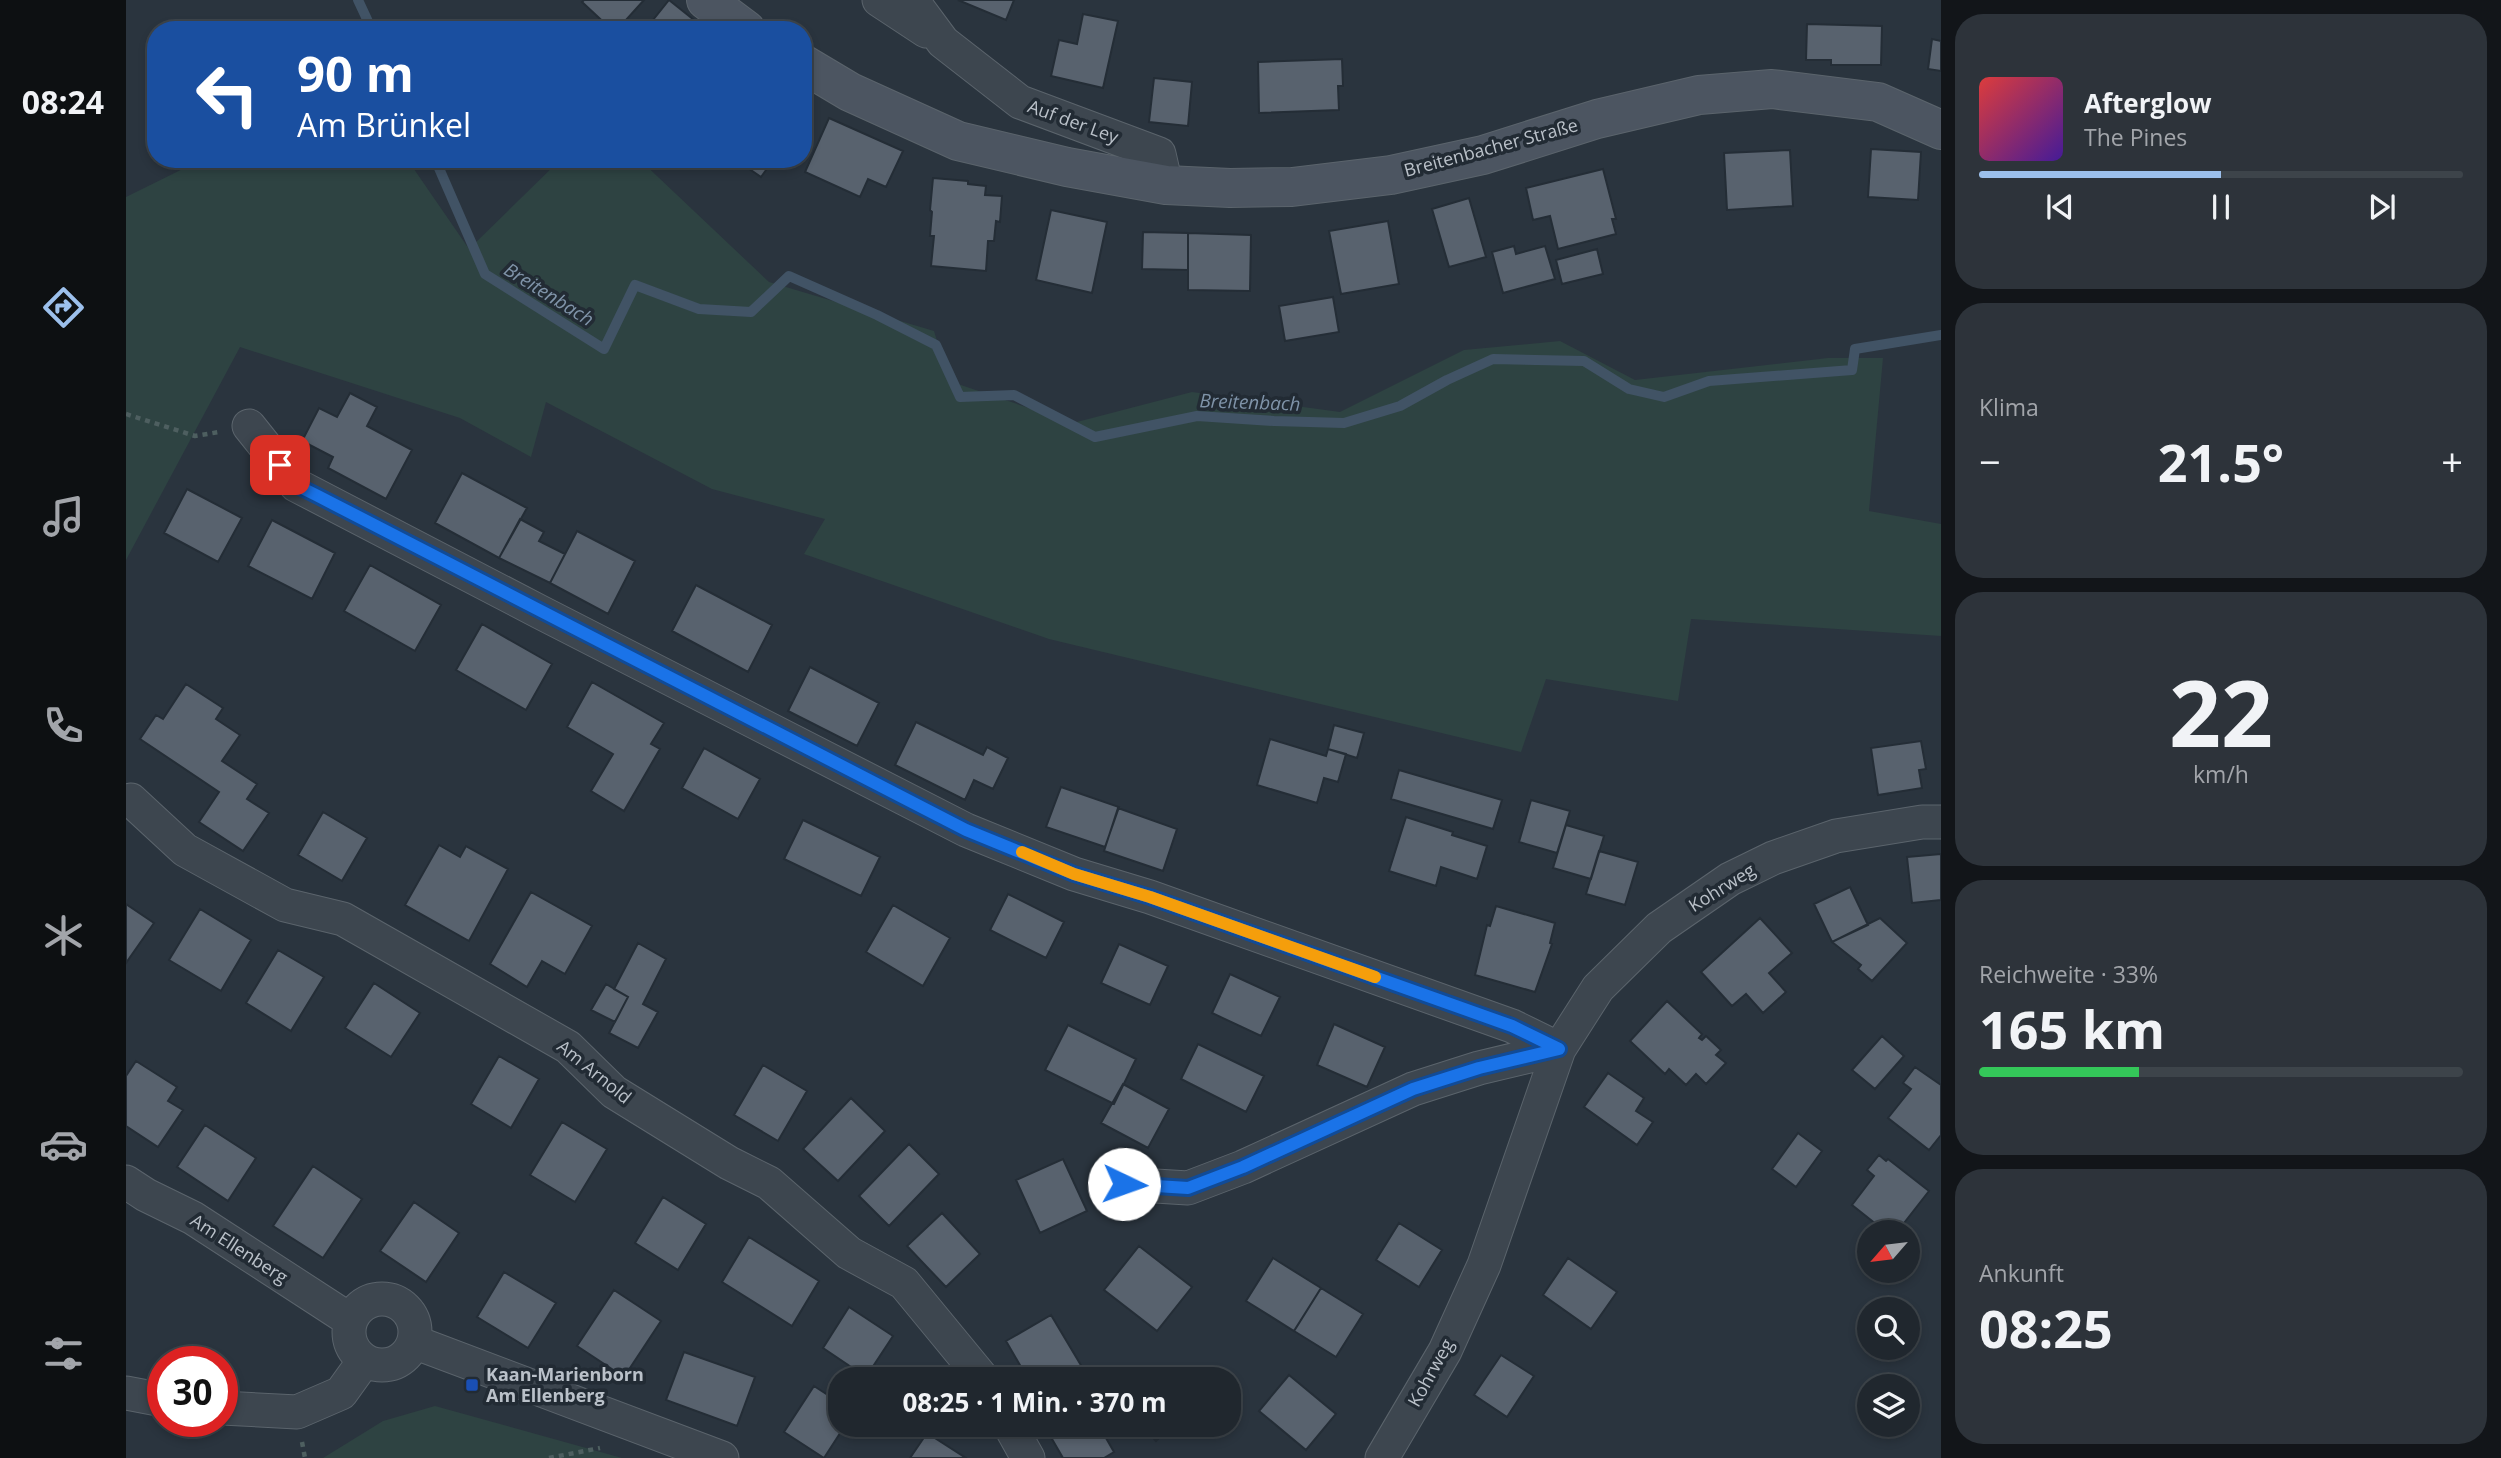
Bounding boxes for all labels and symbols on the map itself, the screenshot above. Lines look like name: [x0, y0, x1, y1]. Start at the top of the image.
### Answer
street label: Auf der Ley: [1025, 94, 1123, 149]
street label: Breitenbacher Straße: [1401, 112, 1580, 182]
water label: Breitenbach: [499, 256, 599, 332]
water label: Breitenbach: [1199, 387, 1301, 417]
pin: [250, 435, 310, 495]
street label: Kohrweg: [1684, 857, 1759, 917]
street label: Am Arnold: [553, 1034, 637, 1109]
position arrow: [1087, 1147, 1161, 1221]
street label: Am Ellenberg: [186, 1208, 293, 1289]
north arrow: [1857, 1220, 1920, 1283]
street label: Kohrweg: [1402, 1334, 1459, 1411]
speed limit sign: 30: [147, 1346, 238, 1437]
place label: Kaan-Marienborn Am Ellenberg: [486, 1362, 644, 1407]
marker: Kaan-Marienborn Am Ellenberg: [464, 1377, 480, 1393]

